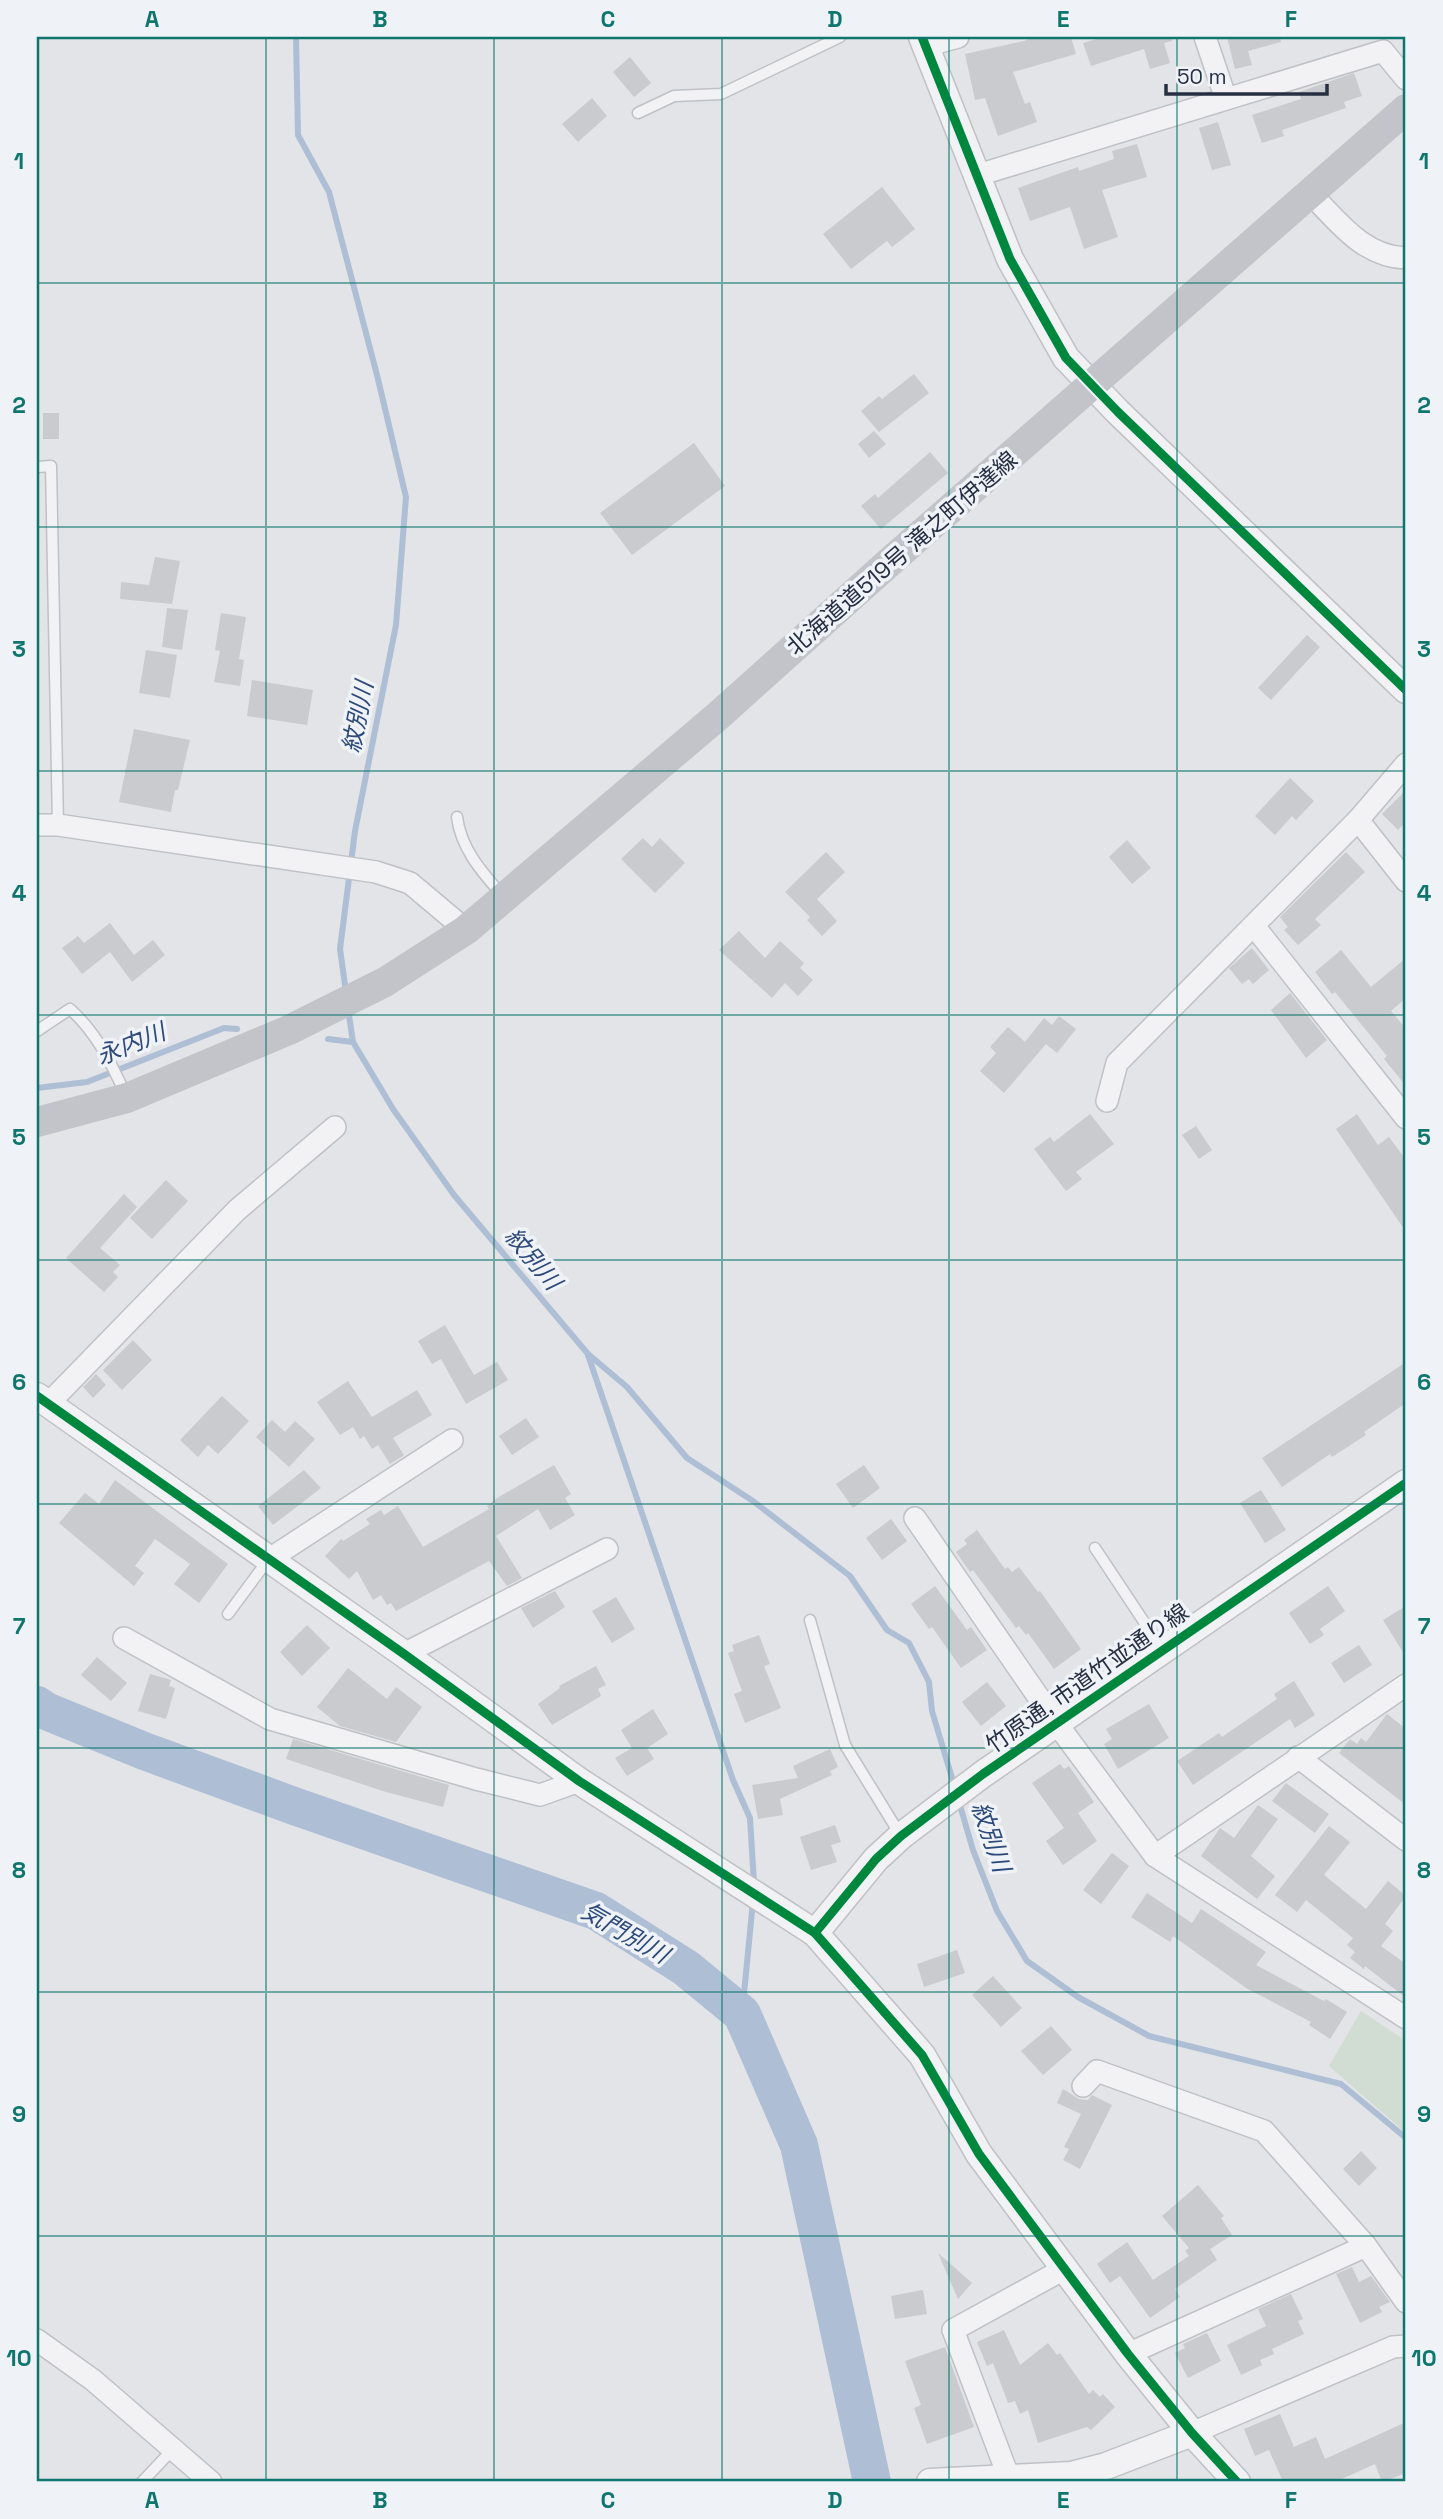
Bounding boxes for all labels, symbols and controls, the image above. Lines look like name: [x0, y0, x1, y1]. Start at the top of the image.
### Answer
text: A: [145, 4, 160, 34]
text: B: [372, 4, 388, 34]
text: C: [601, 4, 615, 34]
text: D: [827, 4, 843, 34]
text: E: [1057, 4, 1069, 34]
text: F: [1285, 4, 1297, 34]
scale bar: [1166, 52, 1328, 96]
text: 50 m: [1177, 63, 1227, 90]
text: 1: [14, 146, 24, 176]
text: 1: [1419, 146, 1429, 176]
text: 2: [12, 390, 26, 420]
text: 2: [1417, 390, 1431, 420]
street label: 北海道道519号 滝之町伊達線: [780, 445, 1024, 661]
text: 3: [12, 634, 26, 664]
text: 3: [1417, 634, 1431, 664]
water label: 紋別川: [335, 676, 380, 755]
text: 4: [12, 878, 27, 908]
text: 4: [1417, 878, 1432, 908]
water label: 永内川: [92, 1015, 173, 1071]
text: 5: [12, 1122, 26, 1152]
text: 5: [1417, 1122, 1431, 1152]
water label: 紋別川: [498, 1221, 570, 1299]
text: 6: [12, 1367, 26, 1397]
text: 6: [1417, 1367, 1431, 1397]
street label: 竹原通, 市道竹並通り線: [980, 1597, 1194, 1759]
text: 7: [13, 1611, 26, 1641]
text: 7: [1418, 1611, 1431, 1641]
water label: 紋別川: [965, 1798, 1019, 1879]
text: 8: [12, 1855, 26, 1885]
text: 8: [1417, 1855, 1431, 1885]
water label: 気門別川: [576, 1895, 677, 1971]
text: 9: [12, 2099, 26, 2129]
text: 9: [1417, 2099, 1431, 2129]
text: 10: [6, 2343, 32, 2373]
text: 10: [1411, 2343, 1437, 2373]
text: A: [145, 2485, 160, 2515]
text: B: [372, 2485, 388, 2515]
text: C: [601, 2485, 615, 2515]
text: D: [827, 2485, 843, 2515]
text: E: [1057, 2485, 1069, 2515]
text: F: [1285, 2485, 1297, 2515]

